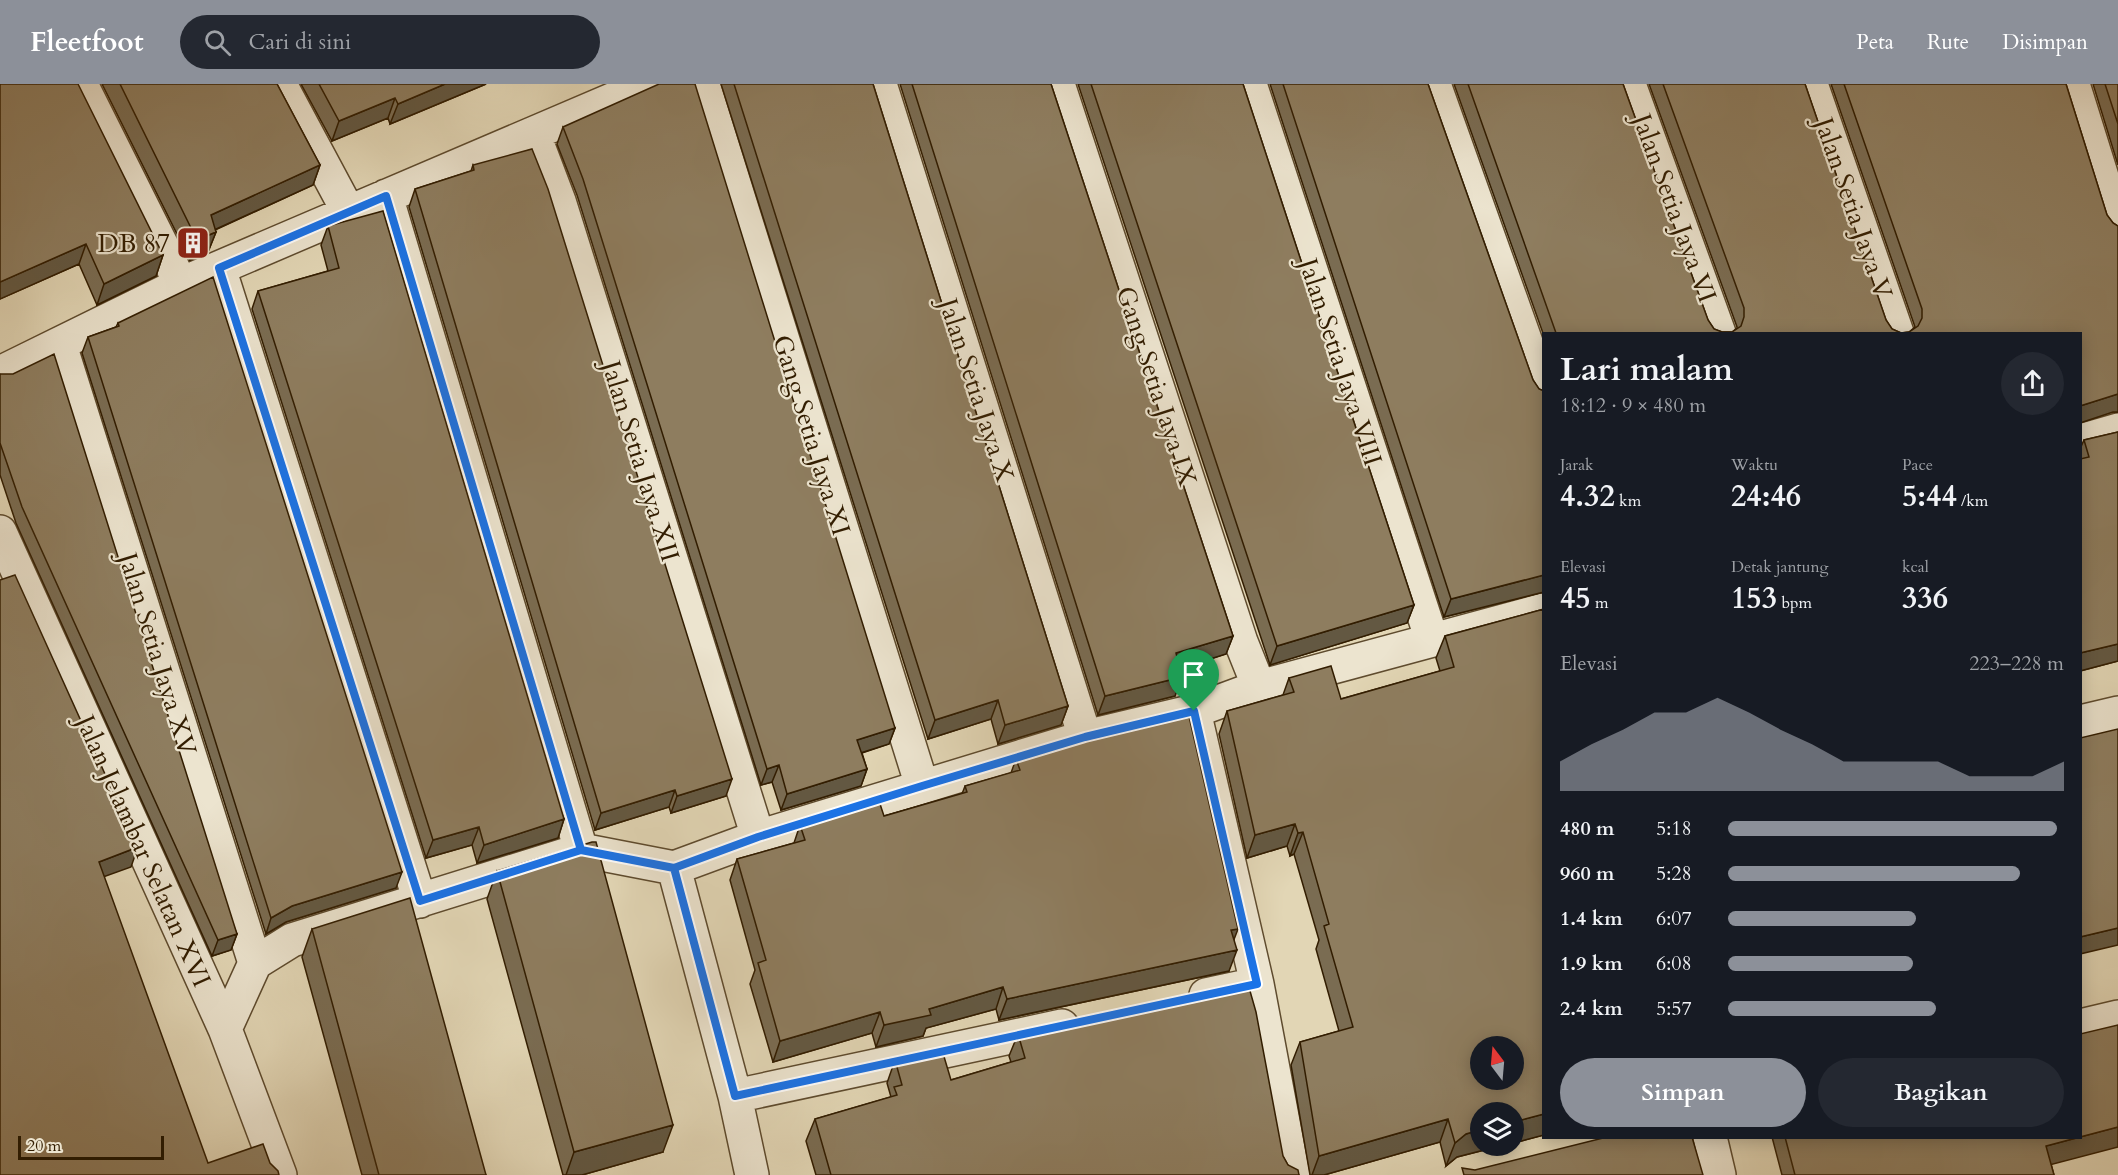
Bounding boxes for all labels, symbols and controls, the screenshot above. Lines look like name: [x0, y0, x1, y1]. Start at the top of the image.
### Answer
search box: [180, 15, 600, 69]
text: Fleetfoot: [30, 23, 144, 61]
icon: search: [201, 26, 234, 59]
text: Cari di sini: [249, 27, 351, 57]
text: Peta: [1856, 28, 1894, 57]
text: Rute: [1927, 28, 1969, 57]
text: Disimpan: [2002, 28, 2088, 57]
street label: Jalan Setia Jaya VI: [1623, 105, 1725, 307]
street label: Jalan Setia Jaya V: [1805, 109, 1901, 304]
building icon: DB 87: [175, 225, 211, 261]
place label: DB 87: [98, 226, 170, 261]
street label: Jalan Setia Jaya VIII: [1289, 250, 1391, 470]
street label: Gang Setia Jaya IX: [1108, 282, 1205, 491]
street label: Jalan Setia Jaya X: [929, 290, 1023, 487]
street label: Gang Setia Jaya XI: [764, 331, 859, 540]
text: Lari malam: [1560, 347, 1733, 392]
button: share: [2001, 352, 2064, 415]
street label: Jalan Setia Jaya XII: [592, 353, 688, 566]
text: 18:12 · 9 × 480 m: [1560, 392, 1706, 419]
text: Jarak: [1560, 454, 1594, 476]
text: Waktu: [1731, 454, 1778, 476]
text: Pace: [1902, 454, 1933, 476]
text: 4.32: [1560, 476, 1615, 517]
text: 24:46: [1731, 476, 1801, 517]
text: 5:44: [1902, 476, 1957, 517]
text: km: [1615, 490, 1641, 512]
text: /km: [1957, 490, 1988, 512]
street label: Jalan Setia Jaya XV: [109, 545, 205, 760]
text: Elevasi: [1560, 556, 1606, 578]
text: Detak jantung: [1731, 556, 1829, 578]
text: kcal: [1902, 556, 1929, 578]
text: 45: [1560, 578, 1591, 619]
text: 153: [1731, 578, 1777, 619]
text: 336: [1902, 578, 1948, 619]
text: m: [1591, 592, 1609, 614]
text: bpm: [1777, 592, 1812, 614]
pin: [1168, 649, 1219, 711]
text: Elevasi: [1560, 650, 1618, 677]
text: 223–228 m: [1969, 650, 2064, 677]
icon: arrive: [1177, 658, 1210, 691]
street label: Jalan Jelambar Selatan XVI: [66, 706, 219, 993]
text: 480 m: [1560, 815, 1615, 842]
text: 5:18: [1656, 815, 1692, 842]
text: 960 m: [1560, 860, 1615, 887]
text: 5:28: [1656, 860, 1692, 887]
text: 1.4 km: [1560, 905, 1623, 932]
text: 6:07: [1656, 905, 1692, 932]
text: 1.9 km: [1560, 950, 1623, 977]
text: 6:08: [1656, 950, 1692, 977]
text: 2.4 km: [1560, 995, 1623, 1022]
text: 5:57: [1656, 995, 1692, 1022]
north arrow: [1470, 1036, 1524, 1090]
map controls: [1470, 1036, 1524, 1156]
button: Simpan: [1560, 1058, 1806, 1127]
button: Bagikan: [1818, 1058, 2064, 1127]
button: layers: [1470, 1102, 1524, 1156]
scale bar: [18, 1133, 164, 1160]
text: 20 m: [27, 1135, 61, 1157]

